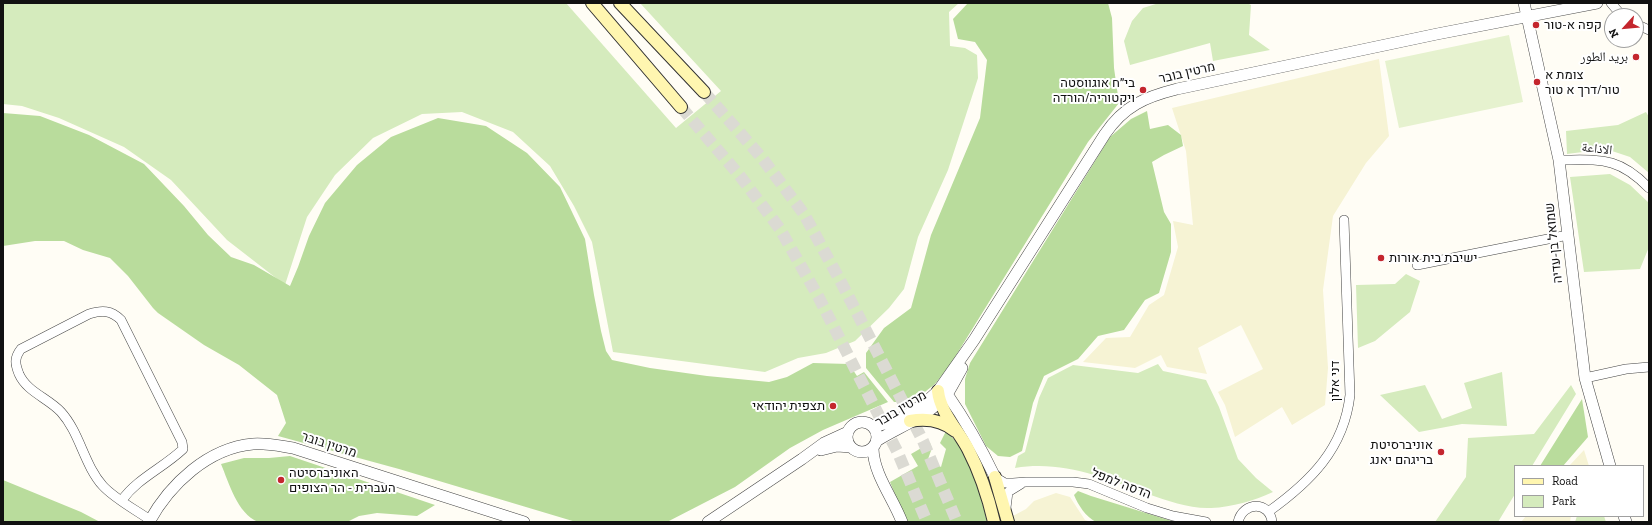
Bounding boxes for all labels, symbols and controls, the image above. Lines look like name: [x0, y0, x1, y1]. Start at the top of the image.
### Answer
north arrow: [1604, 8, 1644, 48]
place label: קפה א-טור: [1544, 17, 1602, 33]
marker: קפה א-טור: [1531, 20, 1541, 30]
text: N: [1606, 27, 1621, 40]
place label: بريد الطور: [1580, 49, 1628, 65]
marker: بريد الطور: [1631, 52, 1641, 62]
street label: מרטין בובר: [1157, 59, 1217, 87]
place label: צומת א טור/דרך א טור: [1545, 67, 1620, 98]
place label: בי״ח אוגווסטה ויקטוריה/הורדה: [1053, 75, 1135, 106]
marker: צומת א טור/דרך א טור: [1532, 77, 1542, 87]
marker: בי״ח אוגווסטה ויקטוריה/הורדה: [1138, 85, 1148, 95]
street label: الاذاعة: [1581, 140, 1613, 158]
street label: שמואל בן-עדיה: [1542, 202, 1566, 284]
place label: ישיבת בית אורות: [1389, 250, 1477, 266]
marker: ישיבת בית אורות: [1376, 253, 1386, 263]
street label: דני אלון: [1327, 361, 1343, 401]
street label: מרטין בובר: [872, 388, 930, 430]
place label: תצפית יהודאי: [752, 398, 825, 414]
marker: תצפית יהודאי: [828, 401, 838, 411]
street label: מרטין בובר: [299, 429, 359, 461]
place label: אוניברסיטת בריגהם יאנג: [1370, 437, 1433, 468]
marker: אוניברסיטת בריגהם יאנג: [1436, 447, 1446, 457]
place label: האוניברסיטה העברית - הר הצופים: [289, 465, 396, 496]
street label: הדסה למפל: [1089, 465, 1153, 503]
legend: [1514, 465, 1644, 517]
text: Road: [1552, 474, 1578, 488]
marker: האוניברסיטה העברית - הר הצופים: [276, 475, 286, 485]
text: Park: [1552, 494, 1576, 508]

